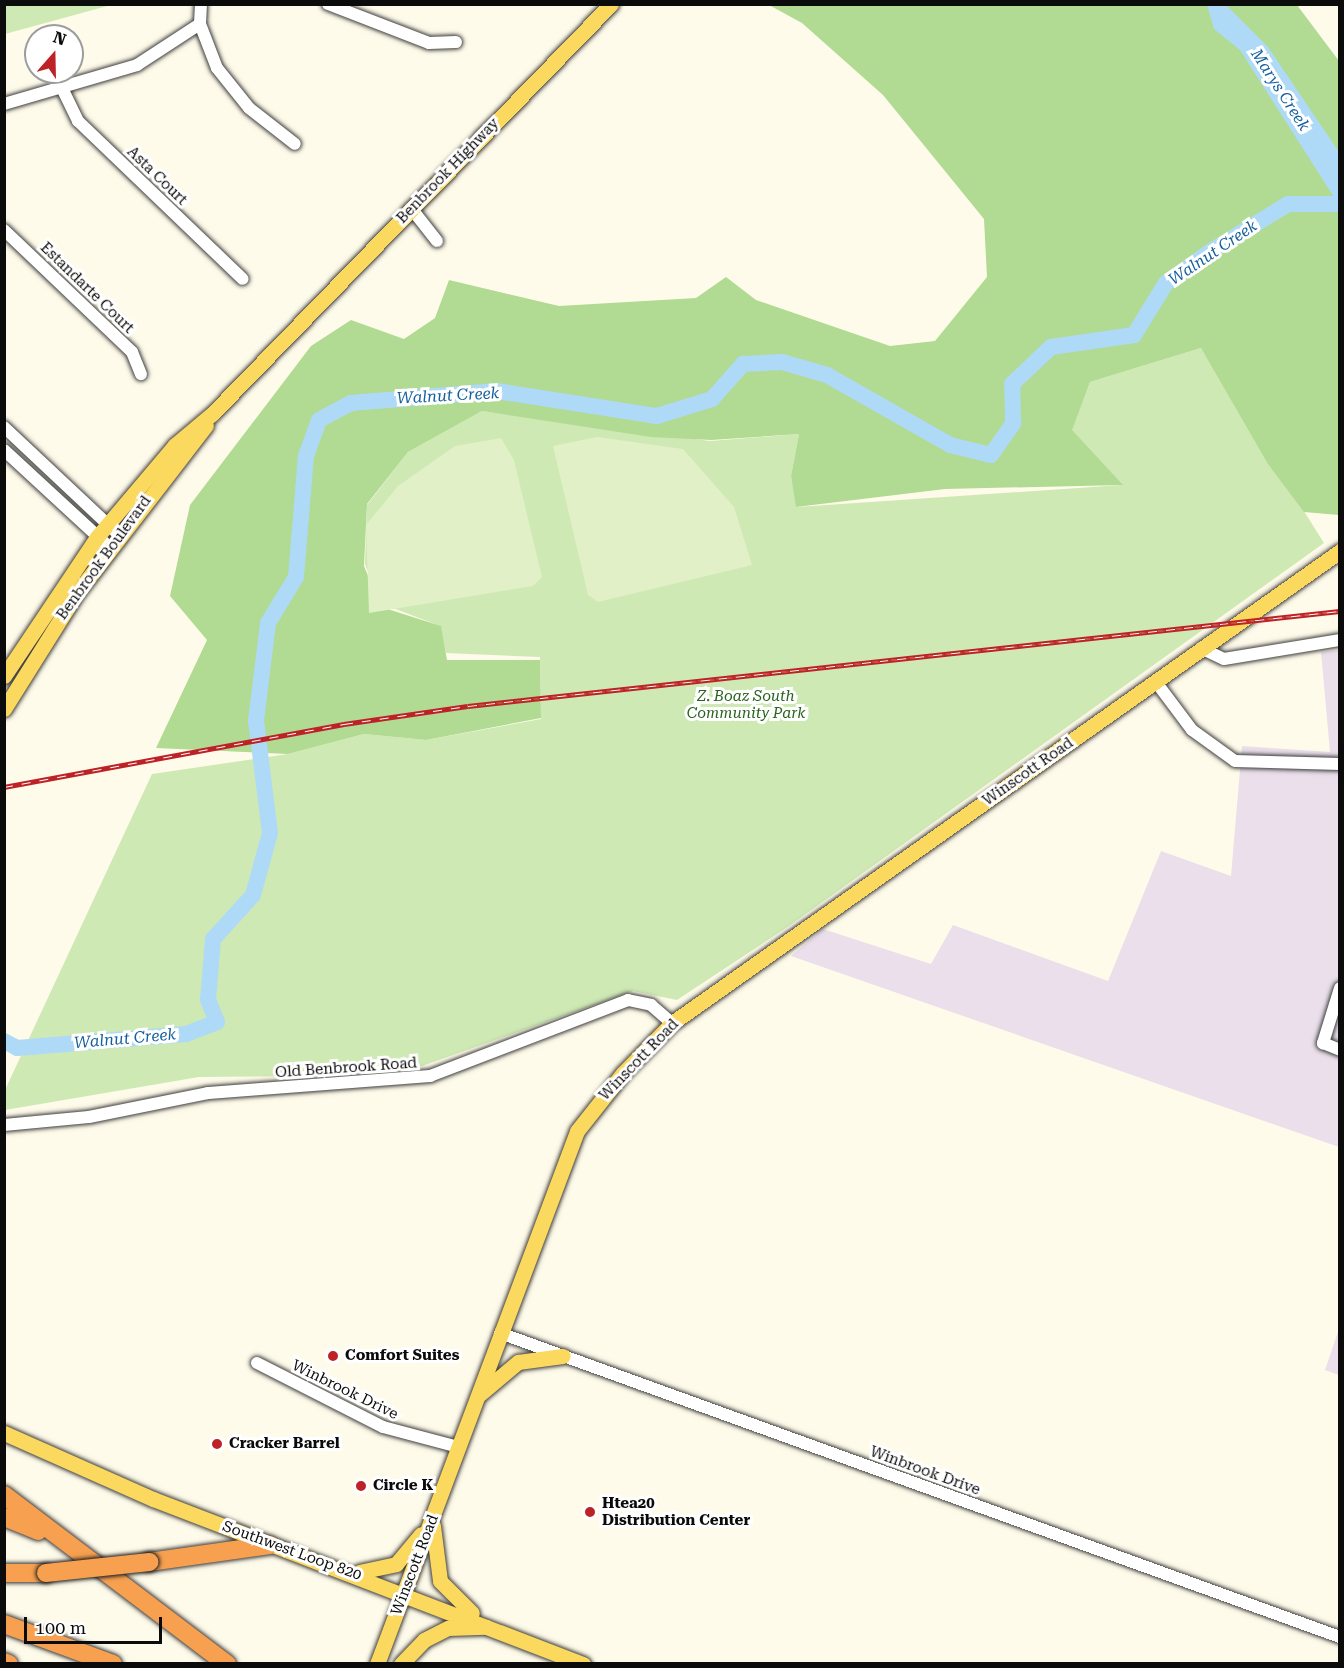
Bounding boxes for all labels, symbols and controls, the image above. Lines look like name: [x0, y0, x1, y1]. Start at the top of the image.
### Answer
north arrow: [24, 24, 84, 84]
text: N: [51, 27, 69, 50]
water label: Marys Creek: [1246, 45, 1314, 135]
street label: Benbrook Highway: [393, 115, 503, 227]
street label: Asta Court: [123, 143, 191, 209]
water label: Walnut Creek: [1165, 216, 1261, 290]
street label: Estandarte Court: [36, 239, 138, 337]
water label: Walnut Creek: [396, 384, 500, 408]
street label: Benbrook Boulevard: [53, 493, 155, 623]
park label: Z. Boaz South Community Park: [687, 687, 805, 722]
street label: Winscott Road: [979, 734, 1077, 810]
street label: Winscott Road: [596, 1016, 682, 1104]
water label: Walnut Creek: [73, 1025, 177, 1053]
street label: Old Benbrook Road: [275, 1054, 417, 1082]
place label: Comfort Suites: [345, 1347, 459, 1365]
marker: Comfort Suites: [326, 1349, 340, 1363]
street label: Winbrook Drive: [289, 1356, 401, 1424]
place label: Cracker Barrel: [229, 1435, 340, 1453]
marker: Cracker Barrel: [210, 1437, 224, 1451]
street label: Winbrook Drive: [867, 1443, 983, 1499]
place label: Circle K: [373, 1477, 433, 1495]
marker: Circle K: [354, 1479, 368, 1493]
place label: Htea20 Distribution Center: [602, 1494, 750, 1529]
marker: Htea20 Distribution Center: [583, 1505, 597, 1519]
street label: Winscott Road: [388, 1512, 442, 1618]
street label: Southwest Loop 820: [220, 1517, 364, 1585]
scale bar: [27, 1605, 165, 1643]
text: 100 m: [35, 1617, 86, 1638]

